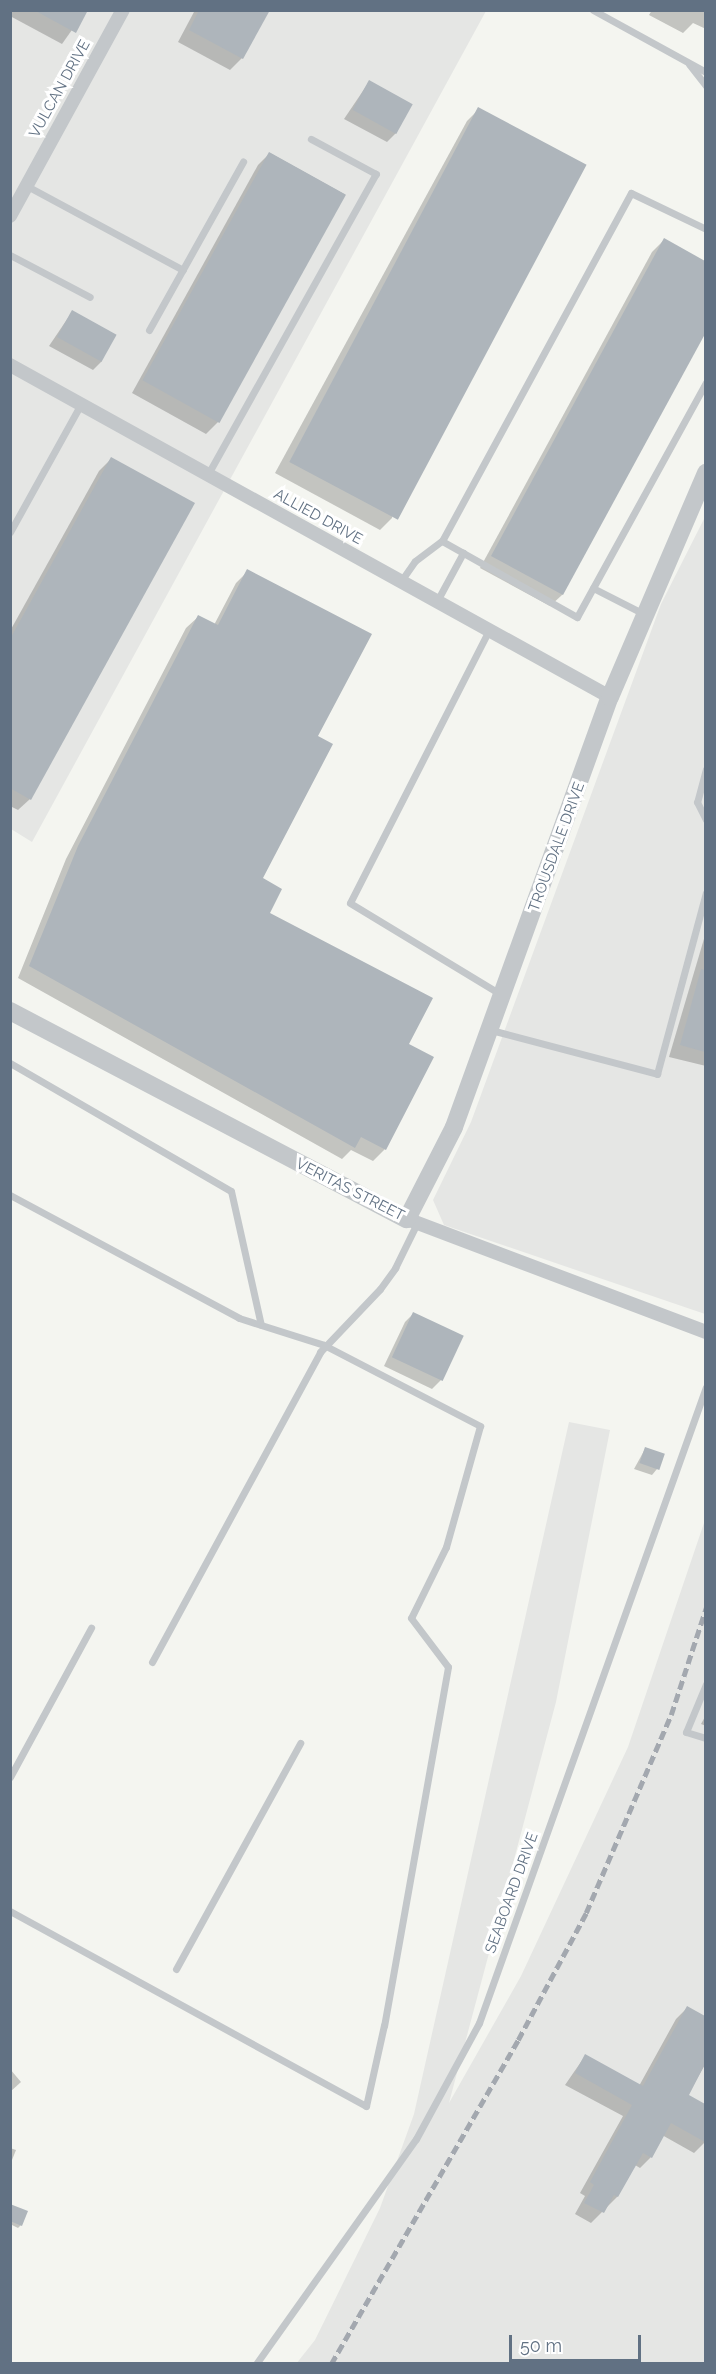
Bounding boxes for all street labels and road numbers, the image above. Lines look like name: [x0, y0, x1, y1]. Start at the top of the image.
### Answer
street label: VULCAN DRIVE: [26, 37, 94, 141]
street label: ALLIED DRIVE: [271, 485, 365, 549]
street label: TROUSDALE DRIVE: [525, 780, 589, 914]
street label: VERITAS STREET: [293, 1155, 407, 1225]
street label: SEABOARD DRIVE: [482, 1830, 542, 1956]

